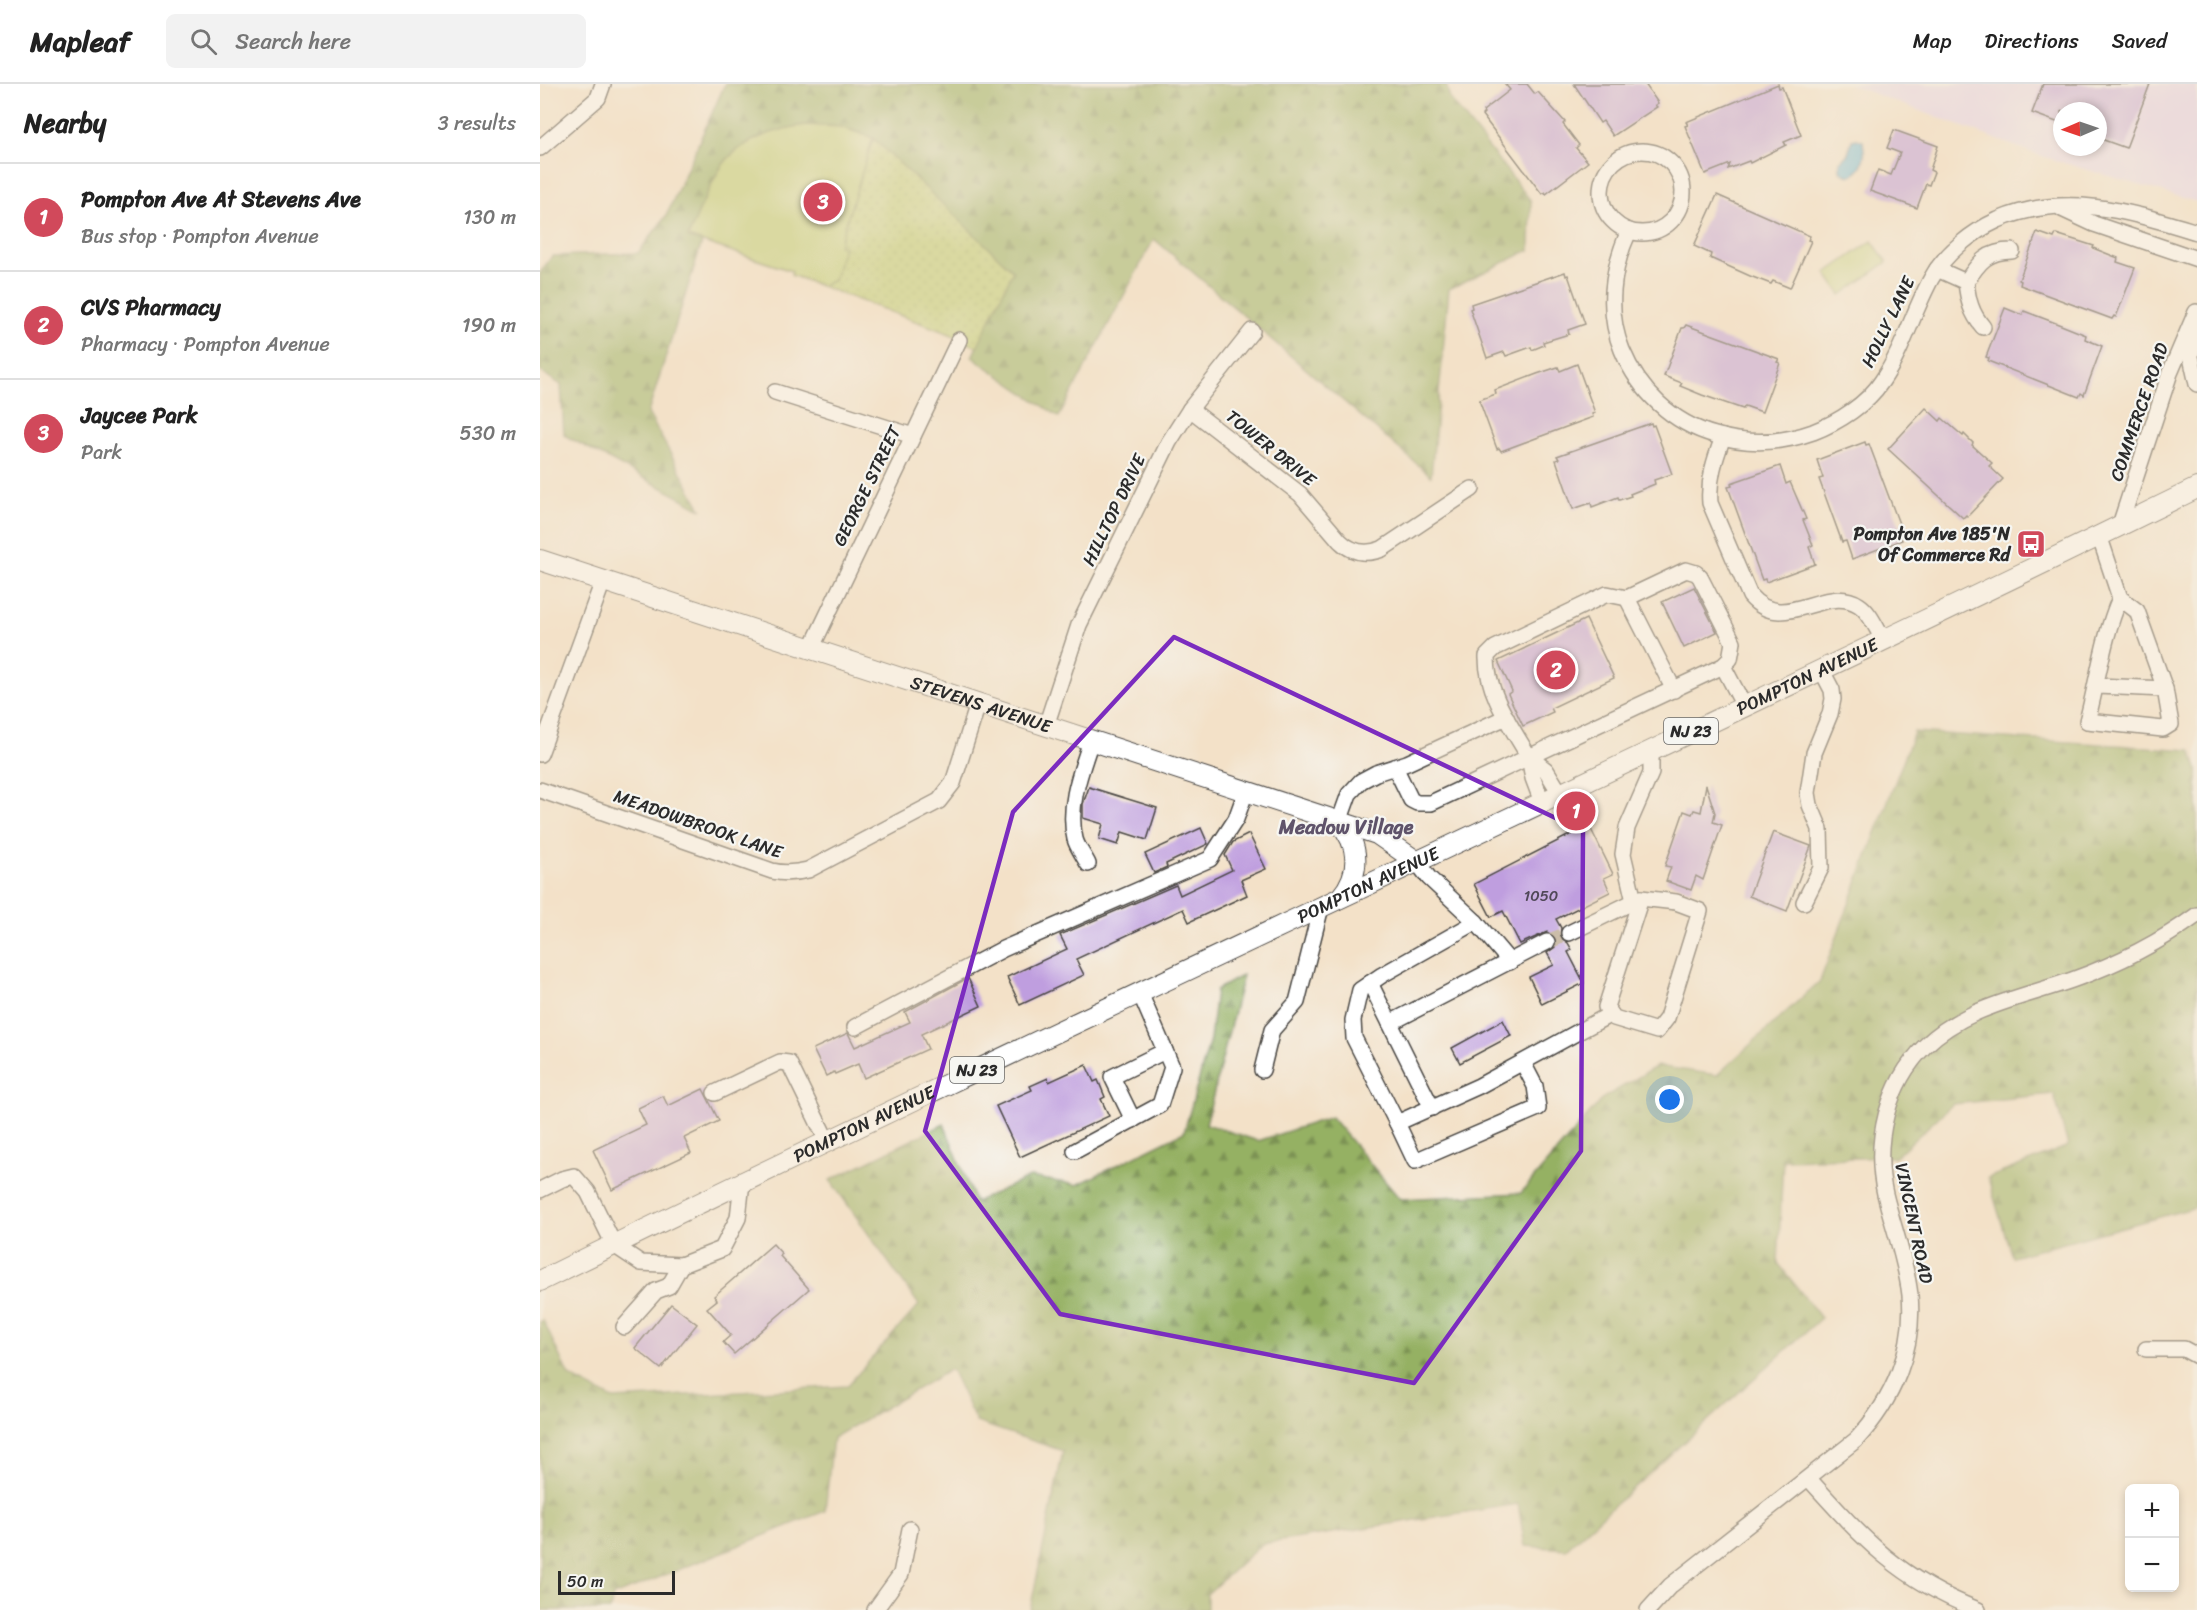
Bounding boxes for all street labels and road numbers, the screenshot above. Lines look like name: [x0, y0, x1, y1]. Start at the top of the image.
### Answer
street label: HOLLY LANE: [1852, 270, 1924, 373]
street label: COMMERCE ROAD: [2100, 338, 2178, 486]
street label: TOWER DRIVE: [1219, 401, 1324, 495]
street label: GEORGE STREET: [824, 419, 911, 552]
street label: HILLTOP DRIVE: [1073, 448, 1155, 572]
street label: POMPTON AVENUE: [1731, 629, 1885, 724]
street label: STEVENS AVENUE: [906, 666, 1057, 743]
road number: NJ 23: [1664, 718, 1718, 744]
street label: MEADOWBROOK LANE: [609, 780, 788, 868]
street label: POMPTON AVENUE: [1292, 837, 1446, 932]
road number: NJ 23: [950, 1057, 1004, 1083]
street label: POMPTON AVENUE: [788, 1076, 941, 1172]
street label: VINCENT ROAD: [1886, 1160, 1942, 1287]

